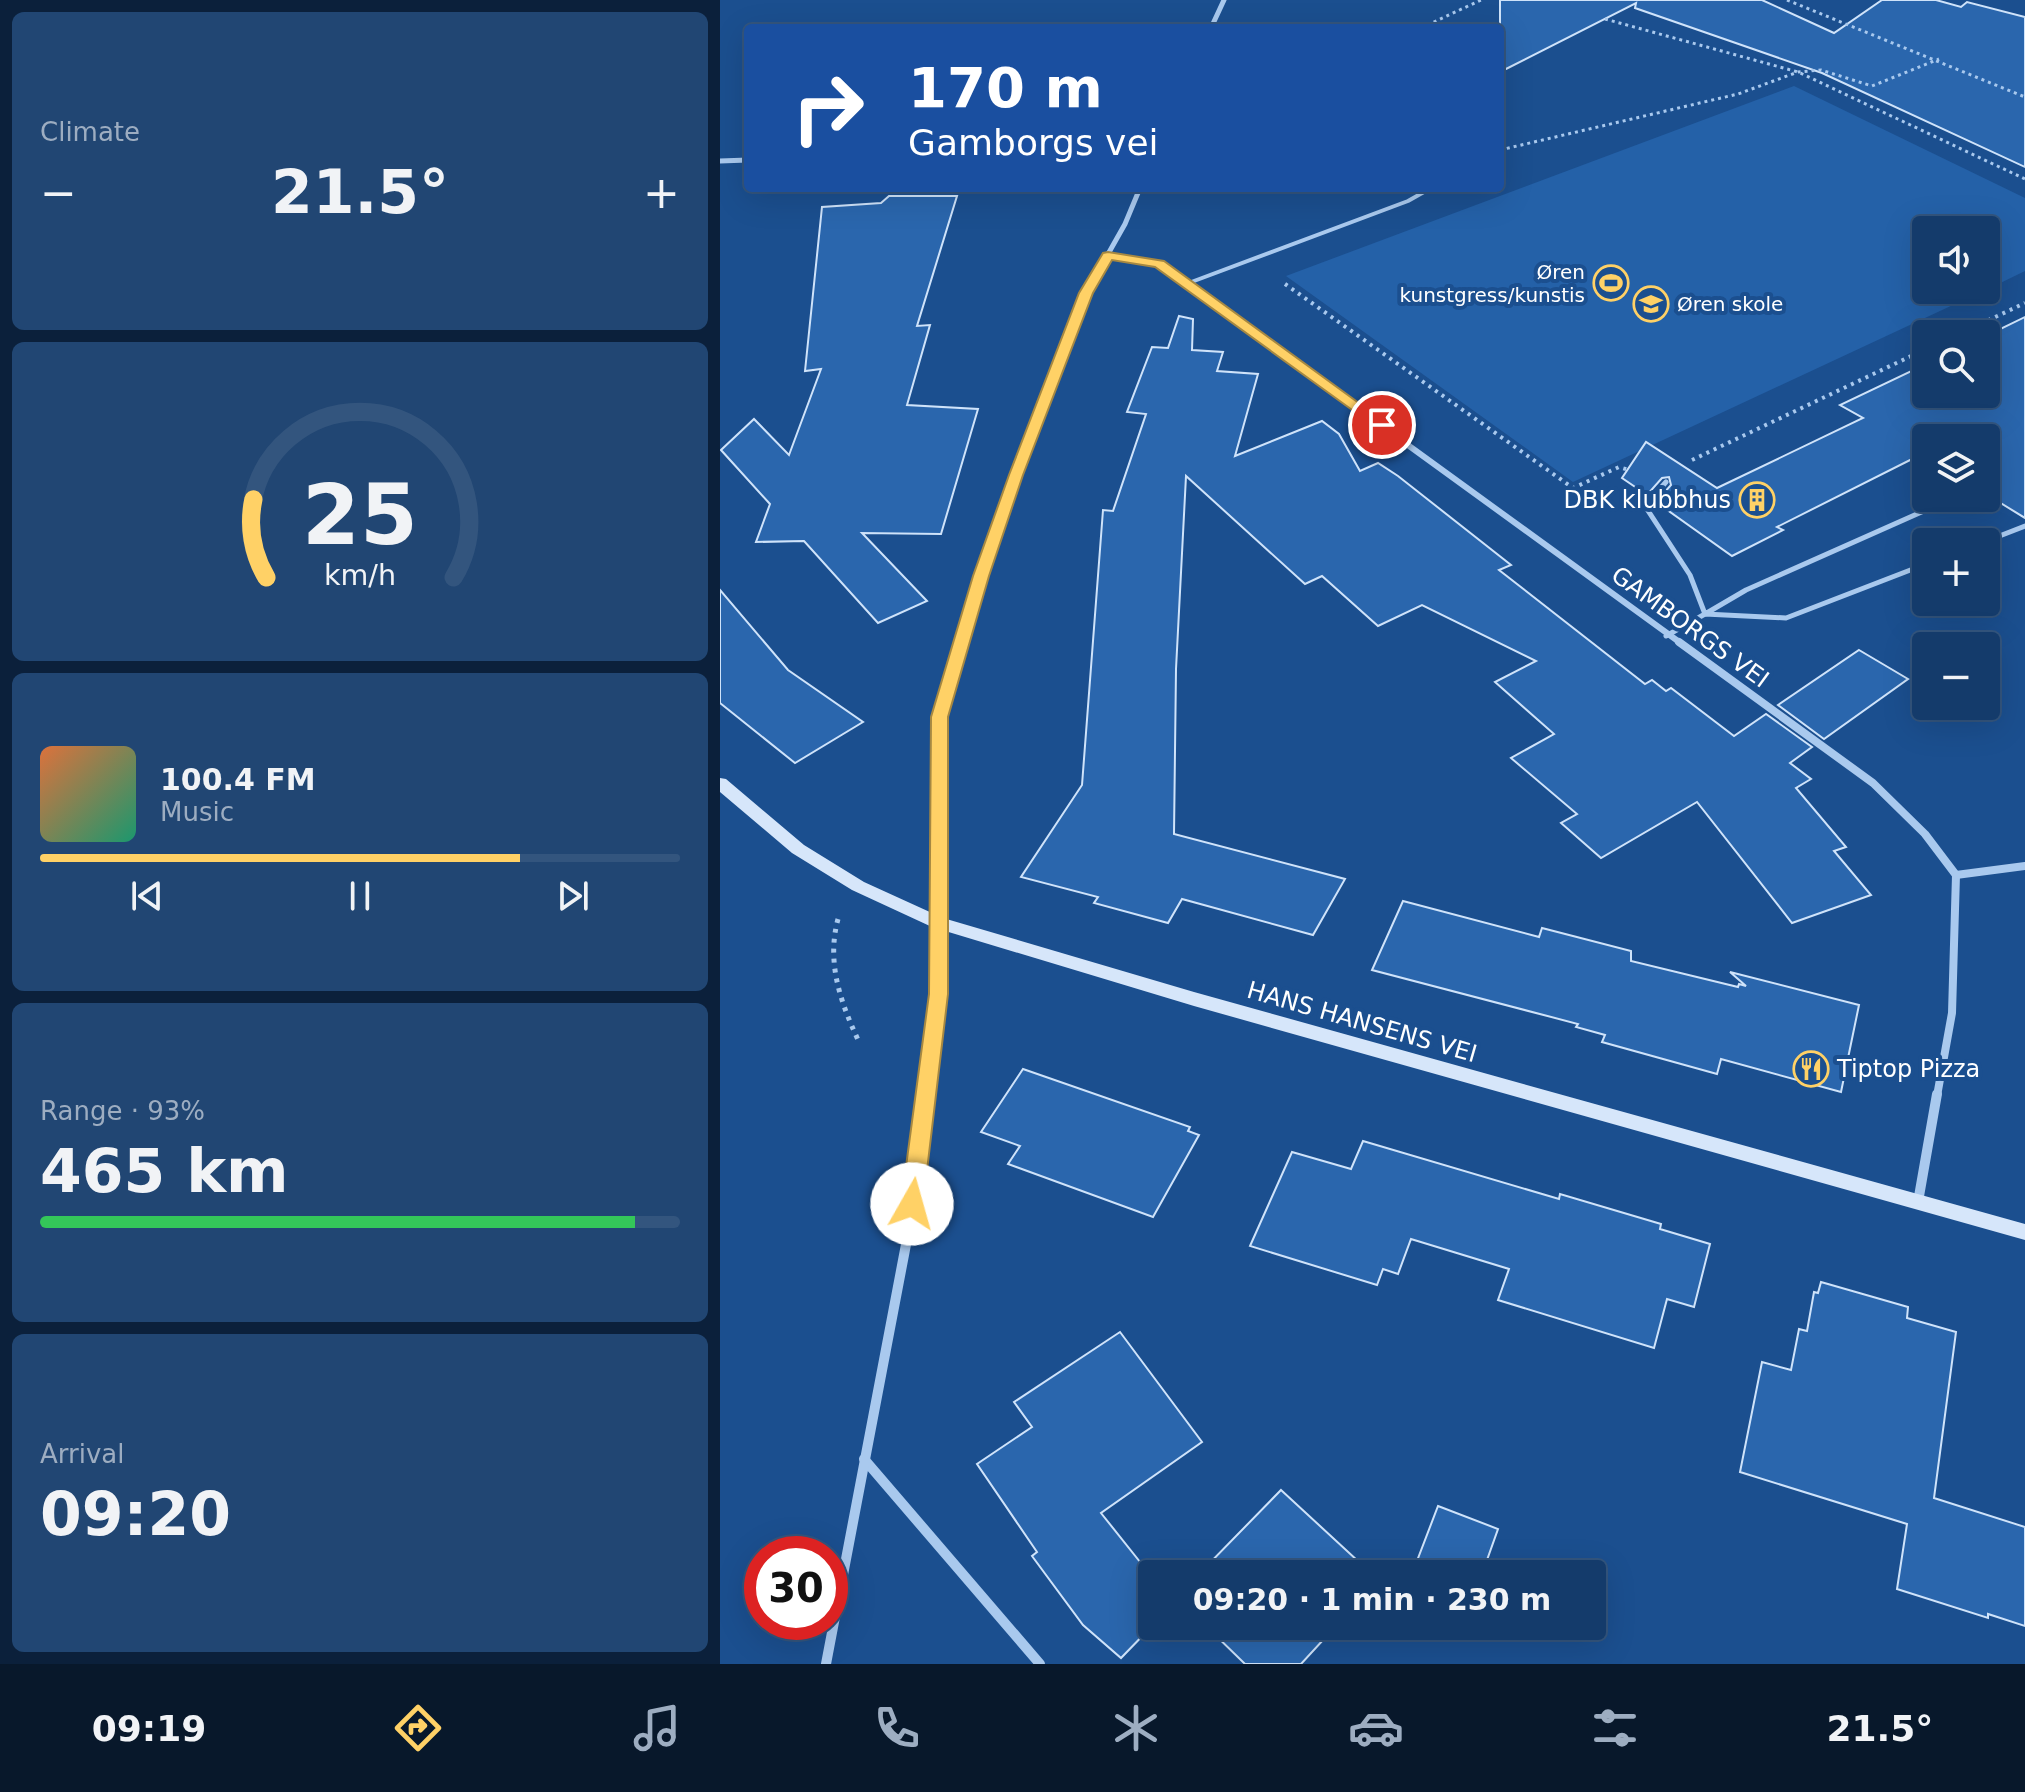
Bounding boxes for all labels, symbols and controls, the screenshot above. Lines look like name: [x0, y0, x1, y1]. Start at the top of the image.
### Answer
text: 170 m: [908, 55, 1103, 120]
icon: right: [776, 56, 880, 160]
text: Climate: [40, 117, 140, 147]
text: Gamborgs vei: [908, 122, 1159, 163]
text: 21.5°: [271, 157, 449, 227]
text: −: [40, 167, 77, 218]
text: +: [643, 167, 680, 218]
map controls: [1912, 216, 2000, 720]
button: sound: [1912, 216, 2000, 304]
place label: Øren kunstgress/kunstis: [1400, 260, 1585, 307]
sports icon: Øren kunstgress/kunstis: [1592, 264, 1630, 302]
school or university icon: Øren skole: [1632, 285, 1670, 323]
place label: Øren skole: [1677, 292, 1783, 316]
button: search: [1912, 320, 2000, 408]
pin: [1348, 391, 1416, 459]
icon: arrive: [1360, 403, 1404, 447]
button: layers: [1912, 424, 2000, 512]
text: 25: [302, 466, 418, 563]
building icon: DBK klubbhus: [1738, 481, 1776, 519]
place label: DBK klubbhus: [1564, 486, 1731, 514]
button: +: [1912, 528, 2000, 616]
text: km/h: [324, 558, 396, 592]
street label: GAMBORGS VEI: [1606, 561, 1774, 693]
button: −: [1912, 632, 2000, 720]
text: 100.4 FM: [160, 762, 316, 797]
text: Music: [160, 797, 234, 827]
icon: previous: [125, 874, 169, 918]
icon: pause: [338, 874, 382, 918]
icon: next: [551, 874, 595, 918]
street label: HANS HANSENS VEI: [1244, 976, 1480, 1068]
restaurant icon: Tiptop Pizza: [1792, 1050, 1830, 1088]
place label: Tiptop Pizza: [1836, 1055, 1980, 1083]
text: Range · 93%: [40, 1096, 205, 1126]
text: 465 km: [40, 1136, 289, 1206]
position arrow: [870, 1162, 954, 1246]
text: Arrival: [40, 1439, 124, 1469]
text: 09:20: [40, 1479, 231, 1549]
speed limit sign: 30: [744, 1536, 848, 1640]
text: 09:20 · 1 min · 230 m: [1193, 1582, 1551, 1617]
icon: directions: [390, 1700, 446, 1756]
icon: music: [629, 1700, 685, 1756]
icon: phone: [869, 1700, 925, 1756]
icon: climate: [1108, 1700, 1164, 1756]
icon: car: [1348, 1700, 1404, 1756]
icon: filters: [1587, 1700, 1643, 1756]
text: 09:19: [92, 1708, 206, 1749]
text: 21.5°: [1826, 1708, 1933, 1749]

